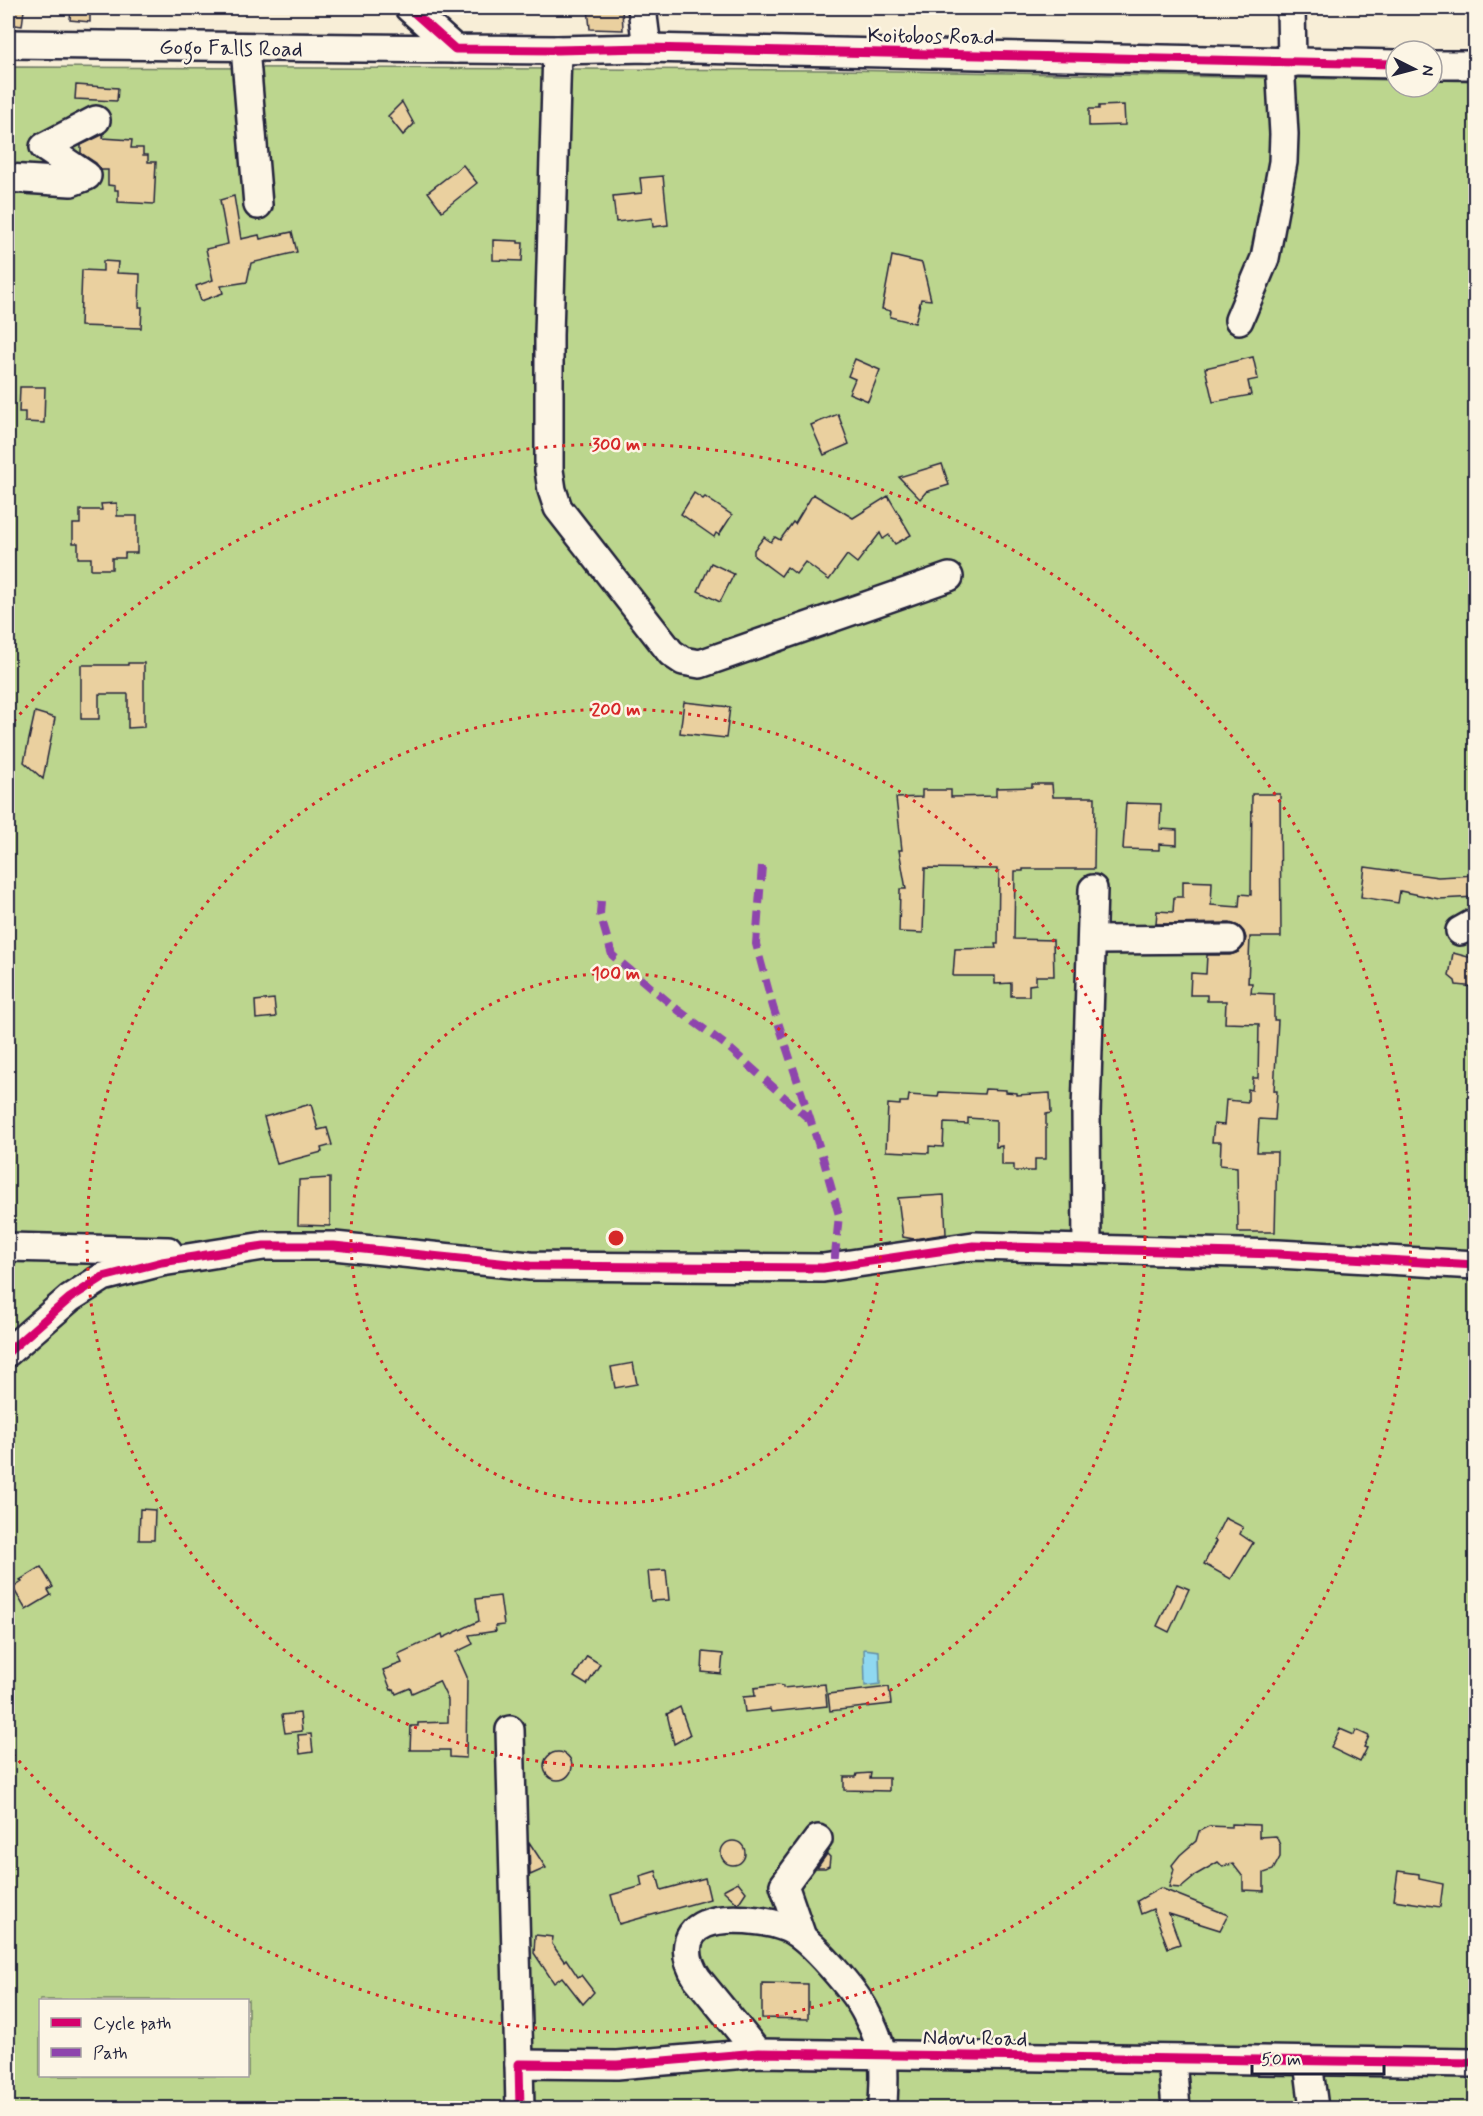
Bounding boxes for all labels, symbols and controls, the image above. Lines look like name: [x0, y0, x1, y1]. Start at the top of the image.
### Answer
street label: Koitobos Road: [867, 22, 995, 52]
street label: Gogo Falls Road: [159, 34, 303, 67]
north arrow: [1384, 39, 1444, 99]
text: N: [1416, 64, 1438, 77]
text: 300 m: [592, 433, 640, 457]
text: 200 m: [591, 698, 641, 722]
text: 100 m: [592, 962, 640, 986]
centre of rings: [606, 1228, 626, 1248]
legend: [39, 1999, 249, 2077]
text: Cycle path: [93, 2012, 171, 2036]
street label: Ndovu Road: [922, 2024, 1028, 2054]
scale bar: [1252, 2038, 1384, 2076]
text: Path: [93, 2042, 128, 2066]
text: 50 m: [1261, 2048, 1301, 2072]

